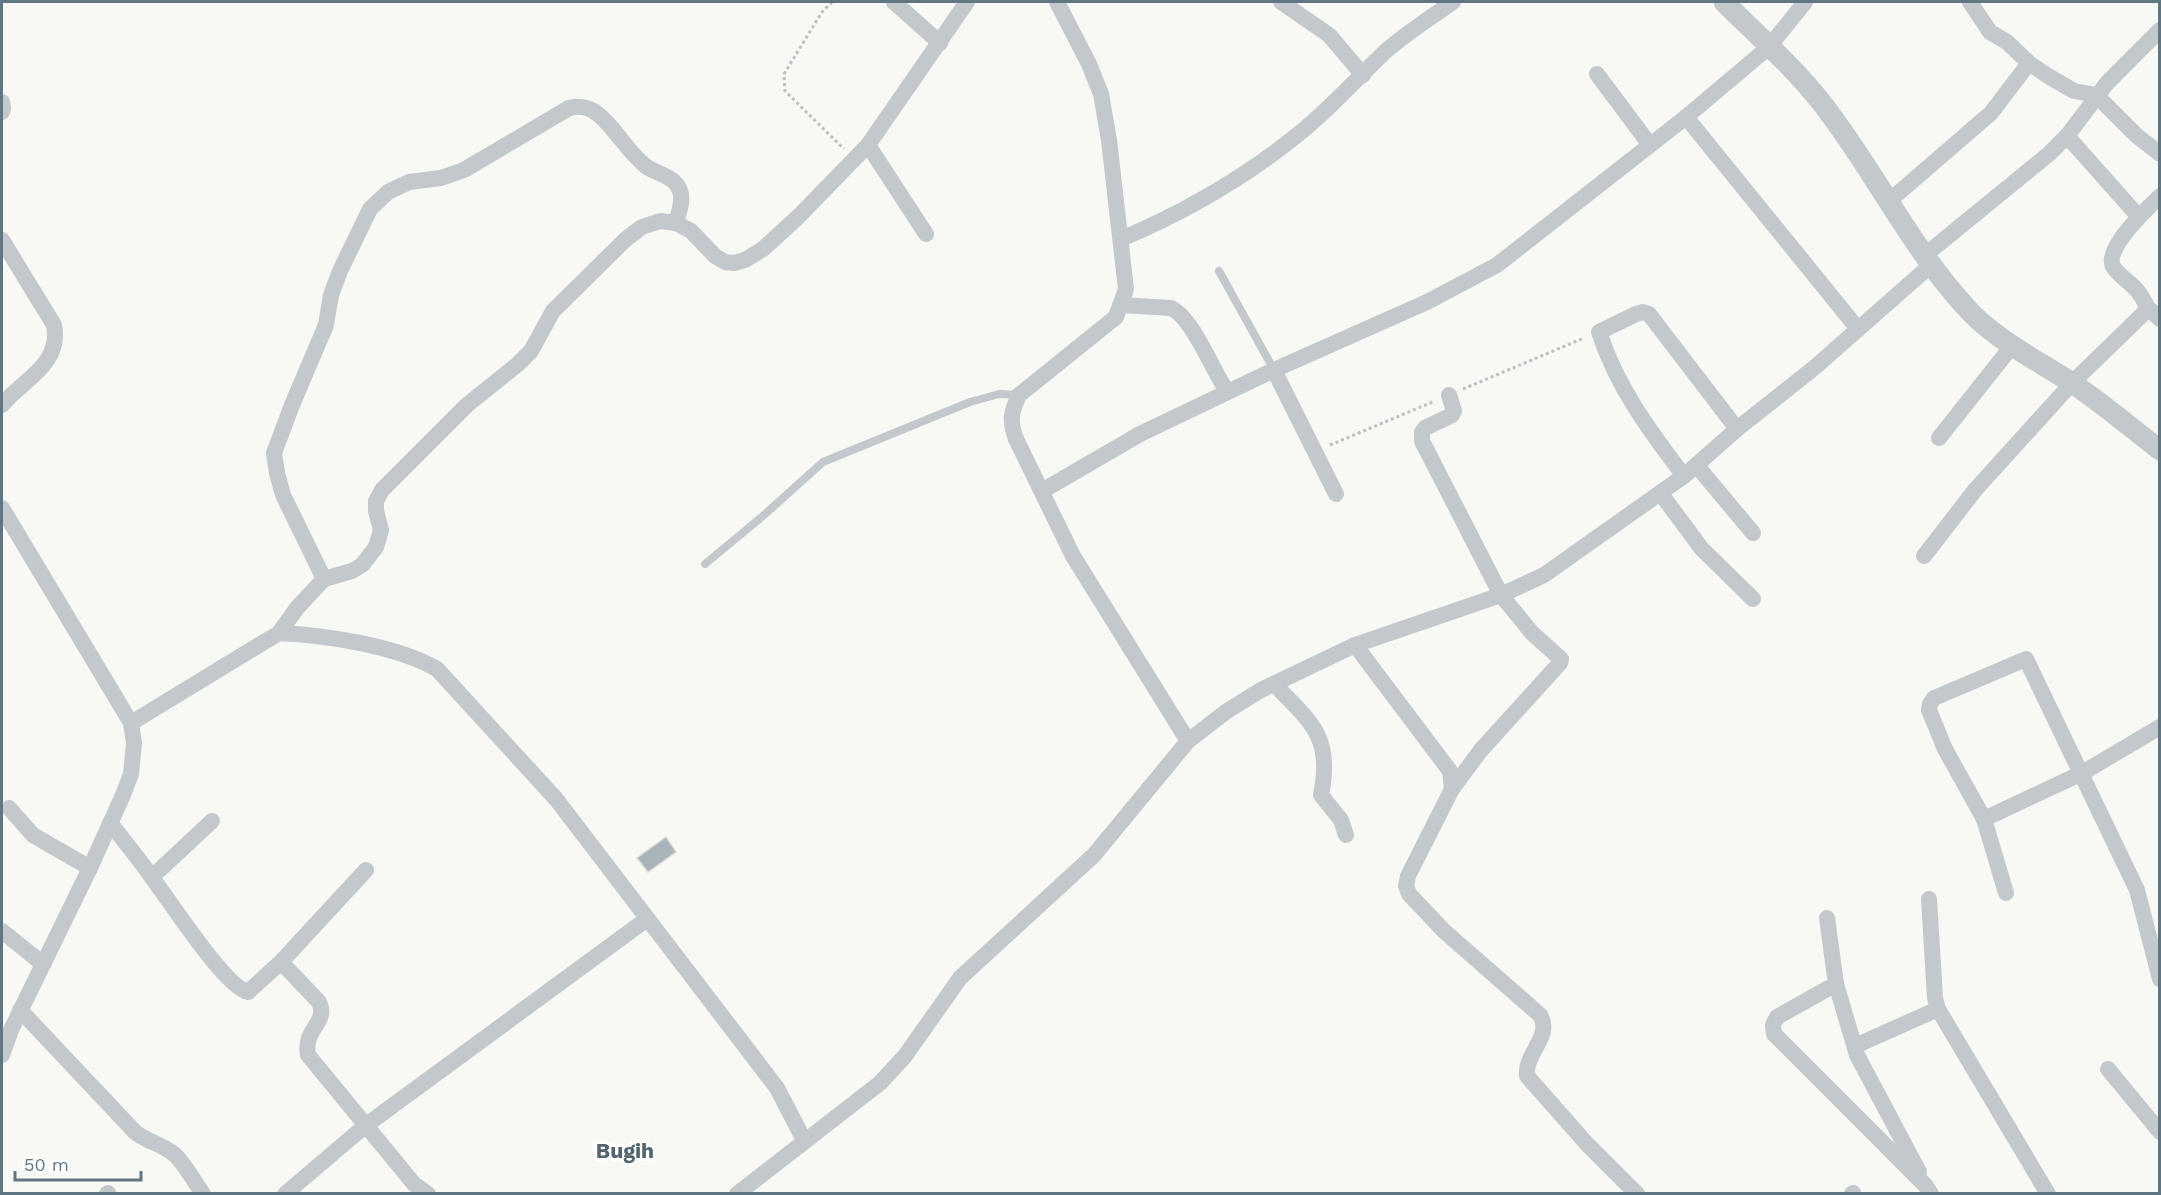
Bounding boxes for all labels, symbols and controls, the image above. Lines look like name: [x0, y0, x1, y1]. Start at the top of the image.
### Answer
district label: Bugih: [596, 1138, 654, 1163]
scale bar: [15, 1144, 141, 1182]
text: 50 m: [24, 1154, 69, 1175]

